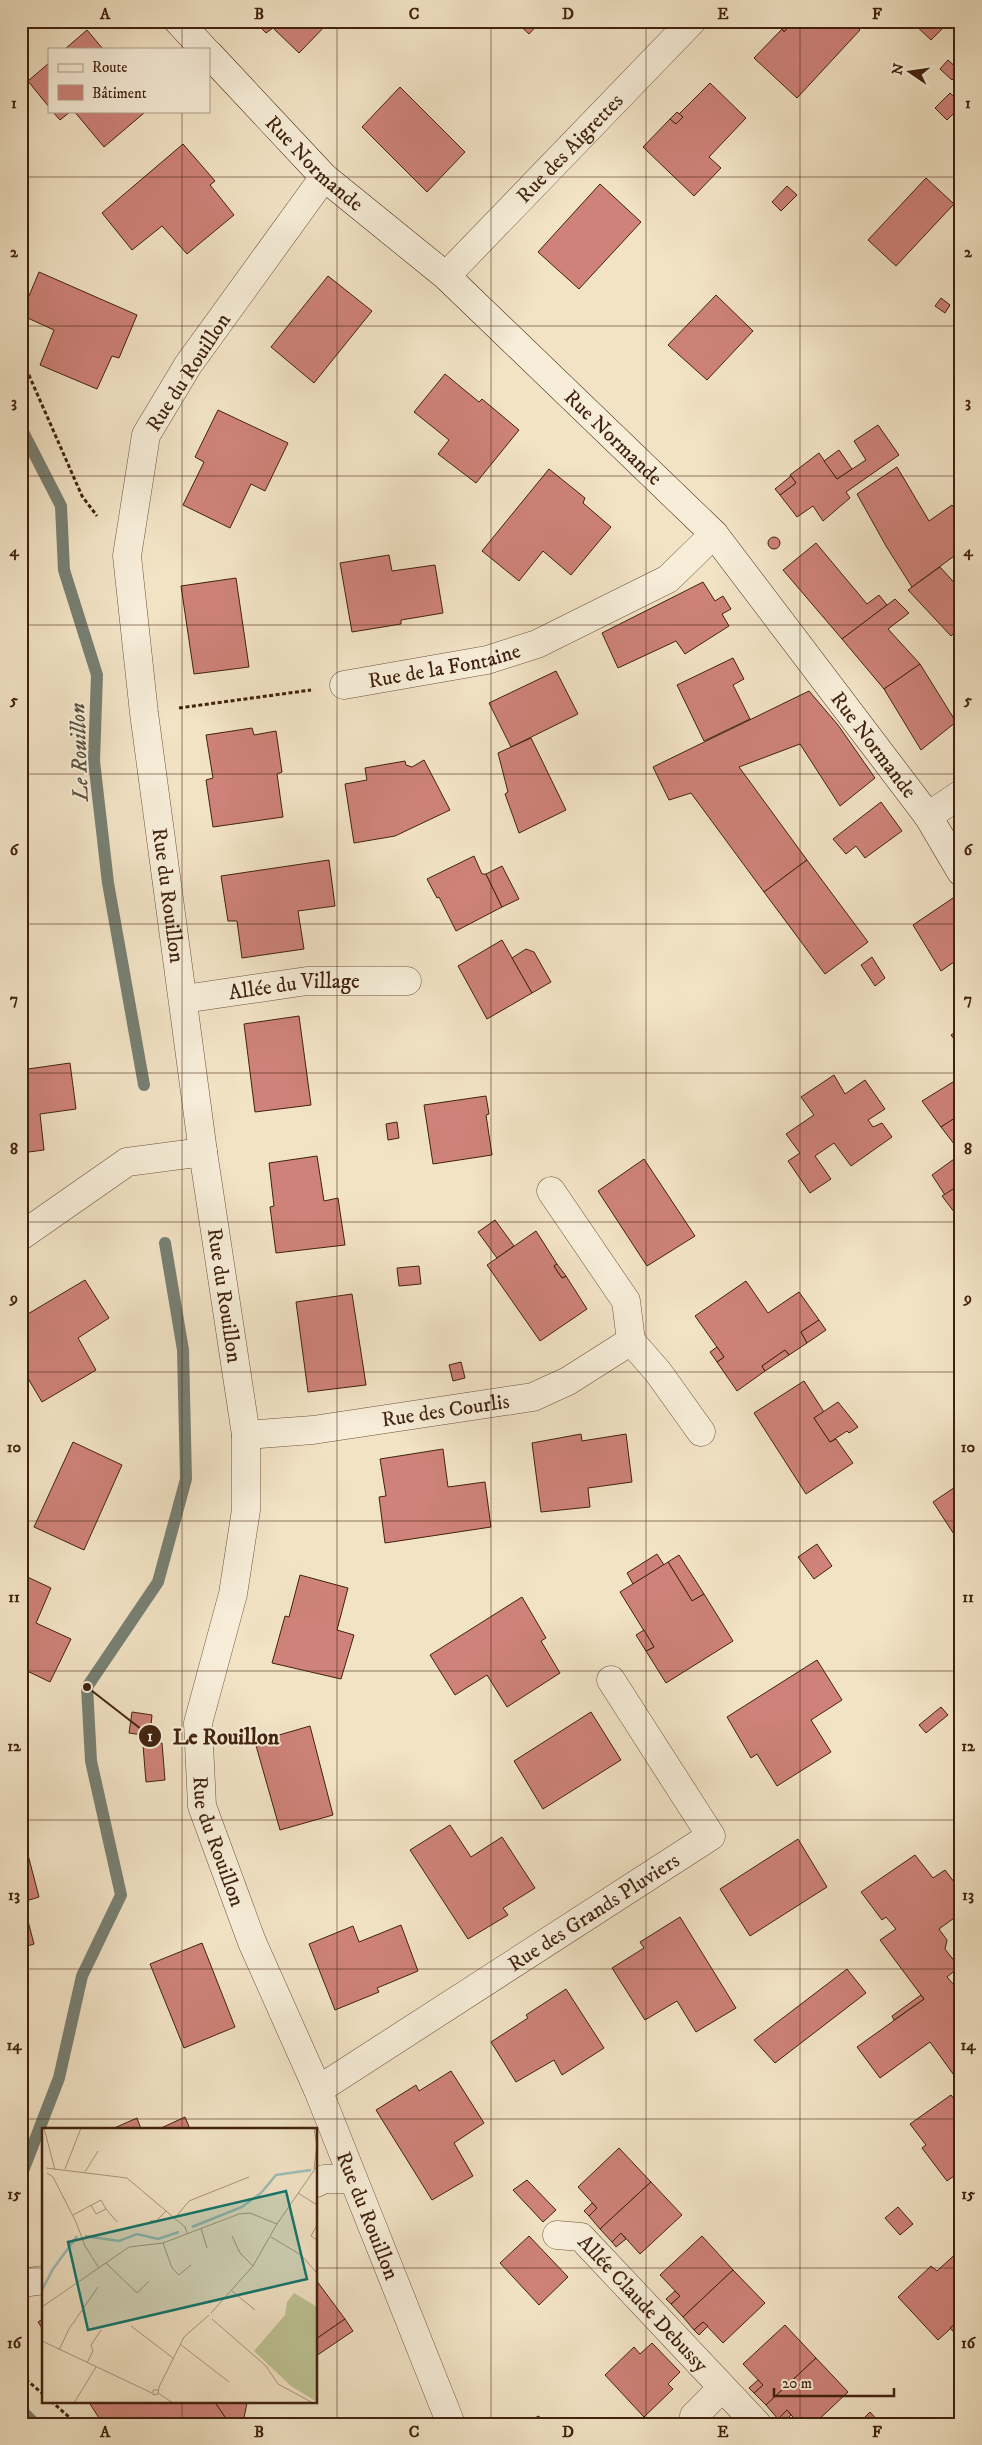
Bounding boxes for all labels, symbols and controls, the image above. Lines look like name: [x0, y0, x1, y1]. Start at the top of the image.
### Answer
text: A: [99, 4, 111, 24]
text: B: [254, 4, 264, 24]
text: C: [409, 4, 419, 24]
text: D: [562, 4, 574, 24]
text: E: [717, 4, 729, 24]
text: F: [872, 4, 882, 24]
legend: [48, 48, 210, 112]
north arrow: [884, 48, 934, 98]
text: Route: [92, 58, 127, 77]
text: N: [888, 61, 908, 77]
text: Bâtiment: [92, 84, 147, 103]
street label: Rue des Aigrettes: [511, 88, 629, 209]
text: 1: [11, 93, 17, 113]
text: 1: [965, 93, 971, 113]
street label: Rue Normande: [259, 110, 368, 218]
text: 2: [10, 242, 19, 262]
text: 2: [964, 242, 973, 262]
street label: Rue du Rouillon: [141, 308, 237, 437]
street label: Rue Normande: [558, 385, 668, 492]
text: 3: [11, 392, 17, 412]
text: 3: [965, 392, 971, 412]
text: 4: [8, 541, 19, 561]
text: 4: [962, 541, 973, 561]
street label: Rue de la Fontaine: [366, 638, 524, 695]
street label: Rue Normande: [824, 687, 922, 804]
text: 5: [9, 690, 18, 710]
text: 5: [963, 690, 972, 710]
water label: Le Rouillon: [64, 702, 95, 803]
street label: Rue du Rouillon: [146, 826, 189, 965]
text: 6: [10, 840, 20, 860]
text: 6: [964, 840, 974, 860]
street label: Allée du Village: [227, 969, 360, 1006]
text: 7: [10, 989, 18, 1009]
text: 7: [964, 989, 972, 1009]
text: 8: [10, 1139, 18, 1159]
text: 8: [964, 1139, 972, 1159]
street label: Rue du Rouillon: [201, 1226, 247, 1365]
text: 9: [9, 1288, 18, 1308]
text: 9: [963, 1288, 972, 1308]
street label: Rue des Courlis: [380, 1389, 511, 1434]
text: 10: [7, 1437, 22, 1457]
text: 10: [961, 1437, 976, 1457]
text: 11: [8, 1587, 20, 1607]
text: 11: [962, 1587, 974, 1607]
callout: Le Rouillon: [138, 1718, 289, 1755]
text: Le Rouillon: [173, 1724, 280, 1751]
text: 1: [147, 1727, 153, 1746]
text: 12: [7, 1736, 22, 1756]
text: 12: [961, 1736, 976, 1756]
street label: Rue du Rouillon: [187, 1775, 250, 1910]
street label: Rue des Grands Pluviers: [503, 1848, 685, 1978]
text: 13: [8, 1885, 20, 1905]
text: 13: [962, 1885, 974, 1905]
text: 14: [6, 2035, 22, 2055]
text: 14: [960, 2035, 976, 2055]
inset map: [42, 2128, 318, 2402]
street label: Rue du Rouillon: [330, 2148, 404, 2284]
text: 15: [7, 2184, 21, 2204]
text: 15: [961, 2184, 975, 2204]
street label: Allée Claude Debussy: [572, 2230, 714, 2379]
text: 16: [7, 2333, 23, 2353]
text: 16: [961, 2333, 977, 2353]
scale bar: [774, 2365, 894, 2397]
text: 20 m: [782, 2374, 812, 2393]
text: A: [99, 2422, 111, 2442]
text: B: [254, 2422, 264, 2442]
text: C: [409, 2422, 419, 2442]
text: D: [562, 2422, 574, 2442]
text: E: [717, 2422, 729, 2442]
text: F: [872, 2422, 882, 2442]

